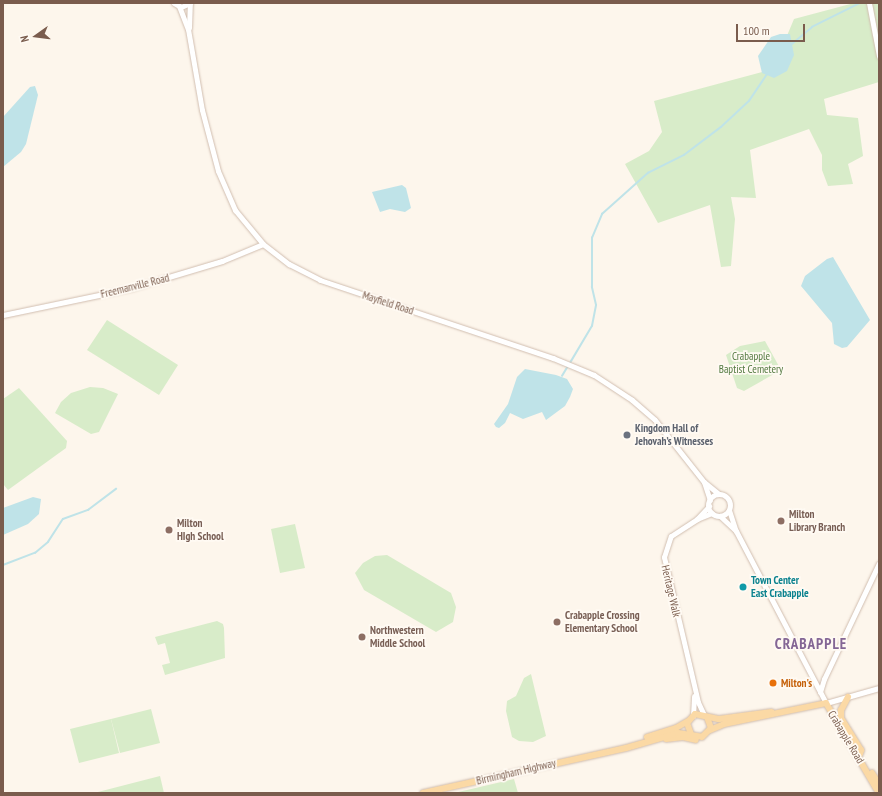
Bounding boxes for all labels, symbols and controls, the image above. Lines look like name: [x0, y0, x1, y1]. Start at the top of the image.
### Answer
north arrow: [16, 16, 56, 56]
scale bar: [738, 16, 807, 42]
text: 100 m: [743, 23, 770, 38]
text: N: [17, 34, 32, 43]
street label: Freemanville Road: [99, 271, 171, 301]
street label: Mayfield Road: [361, 288, 415, 318]
park label: Crabapple Baptist Cemetery: [719, 350, 783, 376]
place label: Kingdom Hall of Jehovah’s Witnesses: [635, 422, 713, 448]
marker: Kingdom Hall of Jehovah’s Witnesses: [622, 430, 632, 440]
place label: Milton Library Branch: [789, 508, 846, 534]
marker: Milton Library Branch: [776, 516, 786, 526]
place label: Milton HIgh School: [177, 517, 224, 543]
marker: Milton HIgh School: [164, 525, 174, 535]
street label: Heritage Walk: [659, 564, 683, 618]
place label: Town Center East Crabapple: [751, 574, 809, 600]
marker: Town Center East Crabapple: [738, 582, 748, 592]
place label: Crabapple Crossing Elementary School: [565, 609, 640, 635]
marker: Crabapple Crossing Elementary School: [552, 617, 562, 627]
place label: Northwestern Middle School: [370, 624, 425, 650]
marker: Northwestern Middle School: [357, 632, 367, 642]
district label: CRABAPPLE: [775, 635, 847, 653]
place label: Milton's: [781, 676, 812, 690]
marker: Milton's: [768, 678, 778, 688]
street label: Crabapple Road: [825, 708, 867, 766]
street label: Birmingham Highway: [475, 756, 557, 788]

